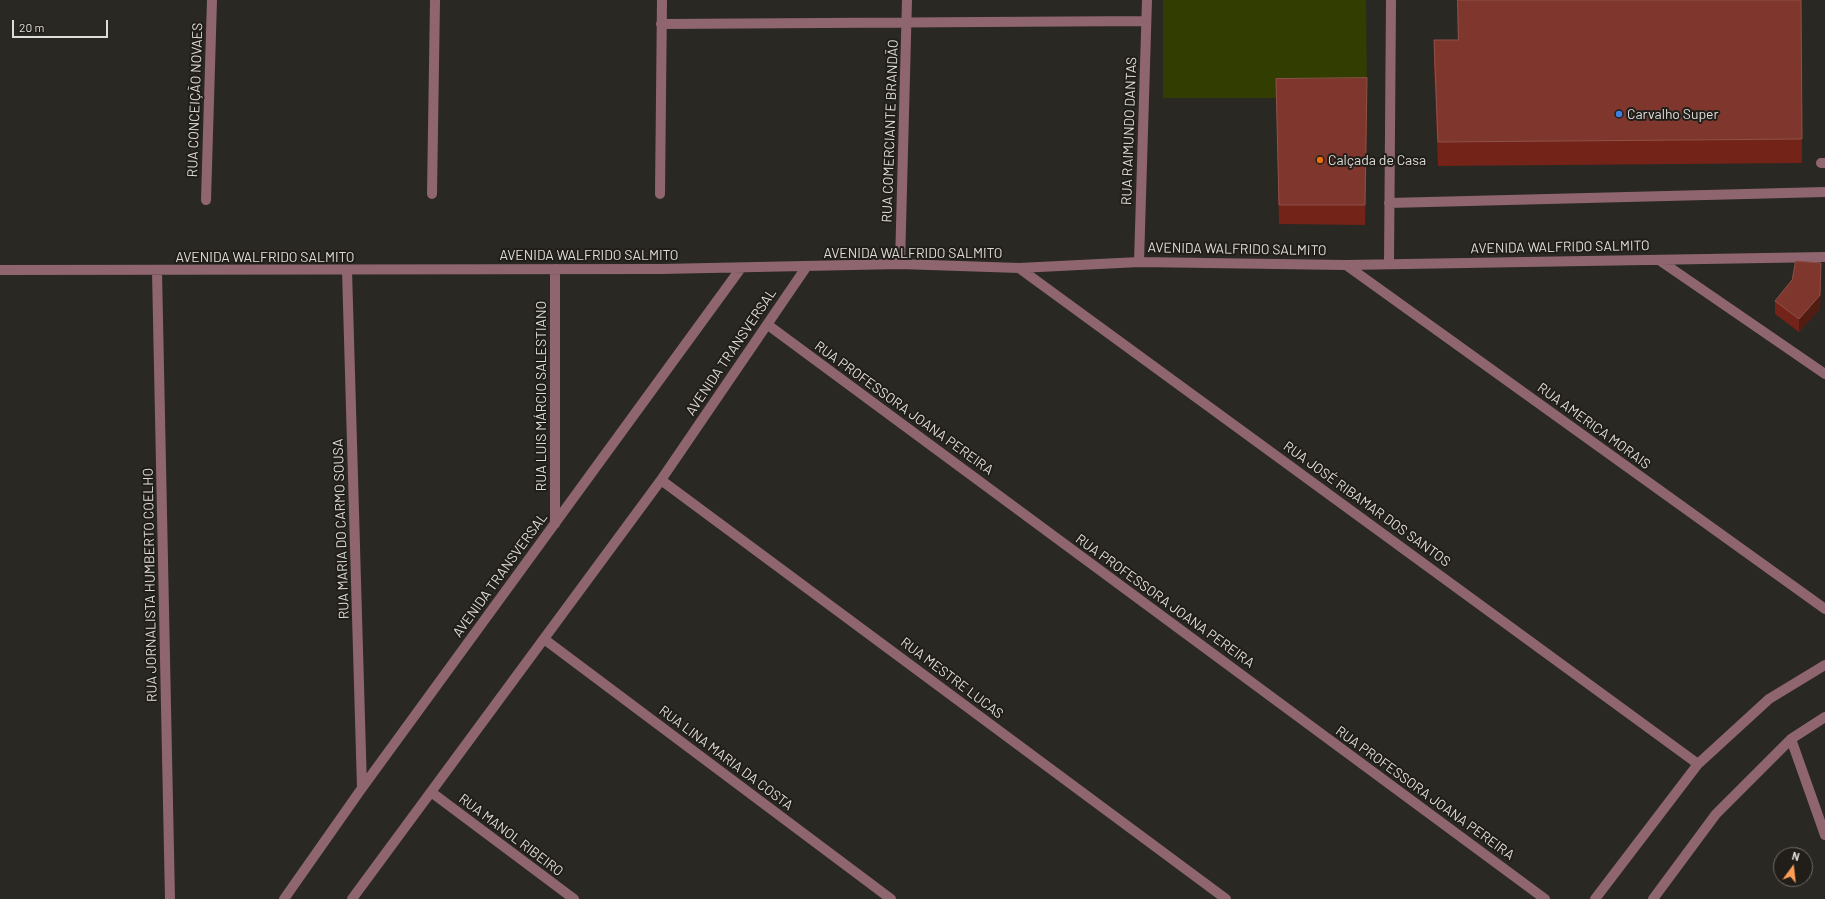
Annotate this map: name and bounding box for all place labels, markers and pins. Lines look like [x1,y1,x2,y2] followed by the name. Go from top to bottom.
[1627,106,1719,122] place label: Carvalho Super
[1614,109,1624,119] marker: Carvalho Super
[1328,152,1426,168] place label: Calçada de Casa
[1315,155,1325,165] marker: Calçada de Casa

